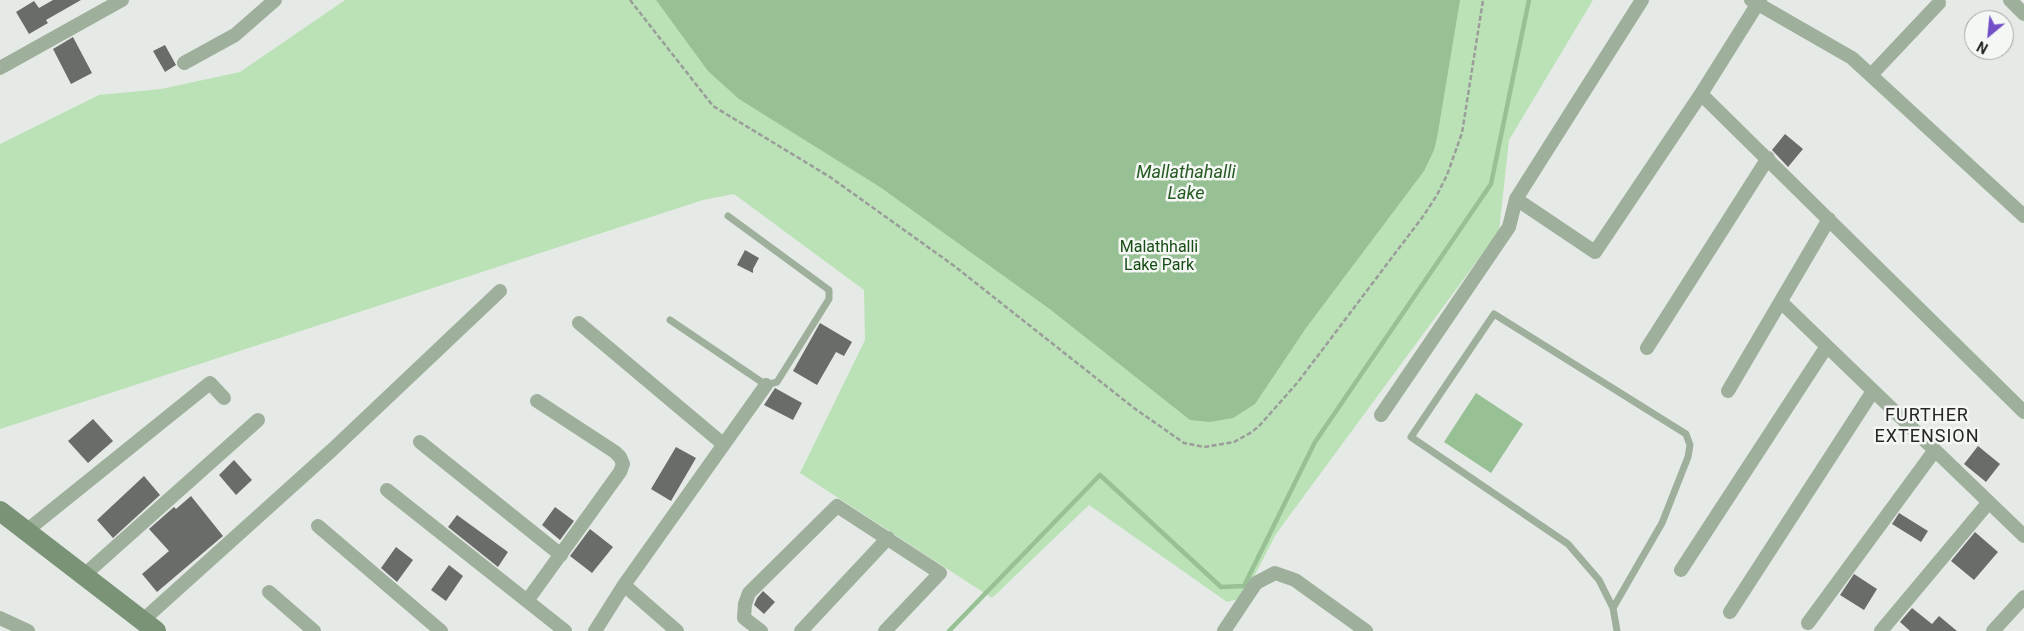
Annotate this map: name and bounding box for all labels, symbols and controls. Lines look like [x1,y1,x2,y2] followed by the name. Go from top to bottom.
[1964,10,2014,60] north arrow
[1974,38,1991,57] text: N
[1136,162,1236,204] water label: Mallathahalli Lake
[1120,238,1198,276] park label: Malathhalli Lake Park
[1873,405,1981,448] district label: FURTHER EXTENSION

